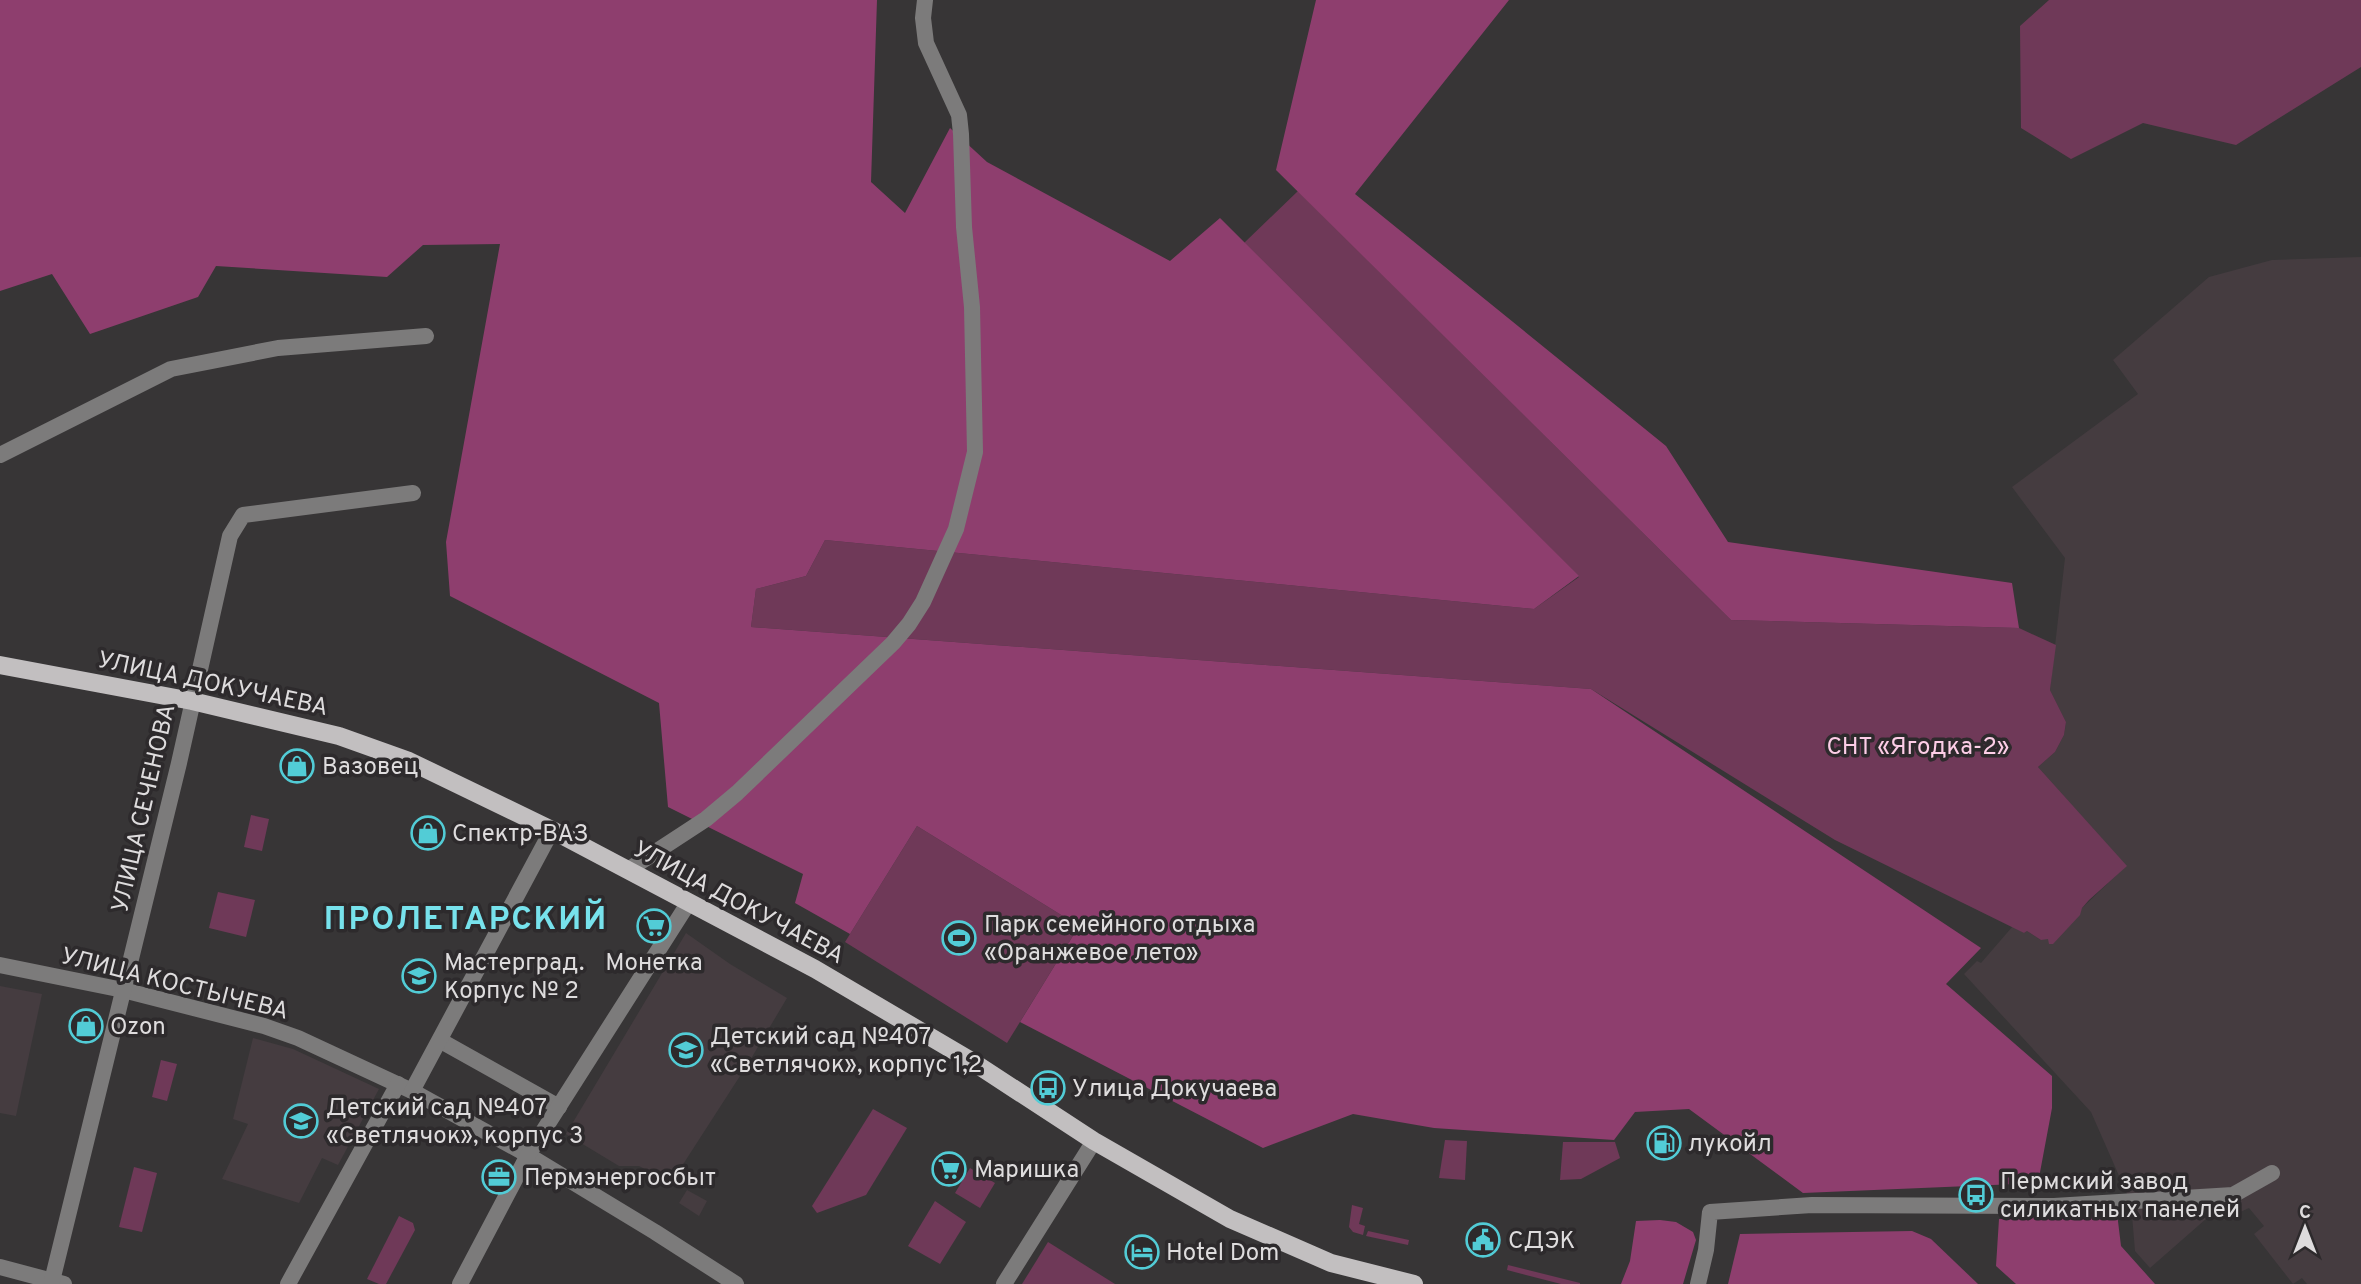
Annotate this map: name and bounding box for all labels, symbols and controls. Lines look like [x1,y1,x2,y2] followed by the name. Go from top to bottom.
[95,646,331,724] street label: УЛИЦА ДОКУЧАЕВА
[106,701,184,916] street label: УЛИЦА СЕЧЕНОВА
[1827,733,2009,763] park label: СНТ «Ягодка-2»
[278,747,316,785] shop icon: Вазовец
[322,753,419,783] place label: Вазовец
[409,814,447,852] shop icon: Спектр-ВАЗ
[452,820,589,850] place label: Спектр-ВАЗ
[627,835,849,972] street label: УЛИЦА ДОКУЧАЕВА
[324,898,608,941] district label: ПРОЛЕТАРСКИЙ
[635,907,673,945] supermarket icon: Монетка
[984,911,1255,969] place label: Парк семейного отдыха «Оранжевое лето»
[940,919,978,957] sports icon: Парк семейного отдыха «Оранжевое лето»
[58,942,291,1028] street label: УЛИЦА КОСТЫЧЕВА
[444,949,584,1007] place label: Мастерград. Корпус № 2
[605,949,703,979] place label: Монетка
[400,957,438,995] school or university icon: Мастерград. Корпус № 2
[67,1007,105,1045] shop icon: Ozon
[110,1013,166,1043] place label: Ozon
[710,1023,982,1081] place label: Детский сад №407 «Светлячок», корпус 1,2
[667,1031,705,1069] school or university icon: Детский сад №407 «Светлячок», корпус 1,2
[1029,1069,1067,1107] bus stop icon: Улица Докучаева
[1072,1075,1277,1105] place label: Улица Докучаева
[326,1094,584,1152] place label: Детский сад №407 «Светлячок», корпус 3
[282,1102,320,1140] school or university icon: Детский сад №407 «Светлячок», корпус 3
[1645,1124,1683,1162] fuel station icon: лукойл
[1688,1130,1772,1160] place label: лукойл
[930,1150,968,1188] supermarket icon: Маришка
[974,1156,1079,1186] place label: Маришка
[480,1158,518,1196] office icon: Пермэнергосбыт
[524,1164,716,1194] place label: Пермэнергосбыт
[2000,1168,2240,1226] place label: Пермский завод силикатных панелей
[1957,1176,1995,1214] bus stop icon: Пермский завод силикатных панелей
[2270,1193,2340,1263] north arrow
[2299,1201,2311,1225] text: С
[1464,1221,1502,1259] public building icon: СДЭК
[1508,1227,1575,1257] place label: СДЭК
[1123,1233,1161,1271] hotel icon: Hotel Dom
[1166,1239,1279,1269] place label: Hotel Dom

